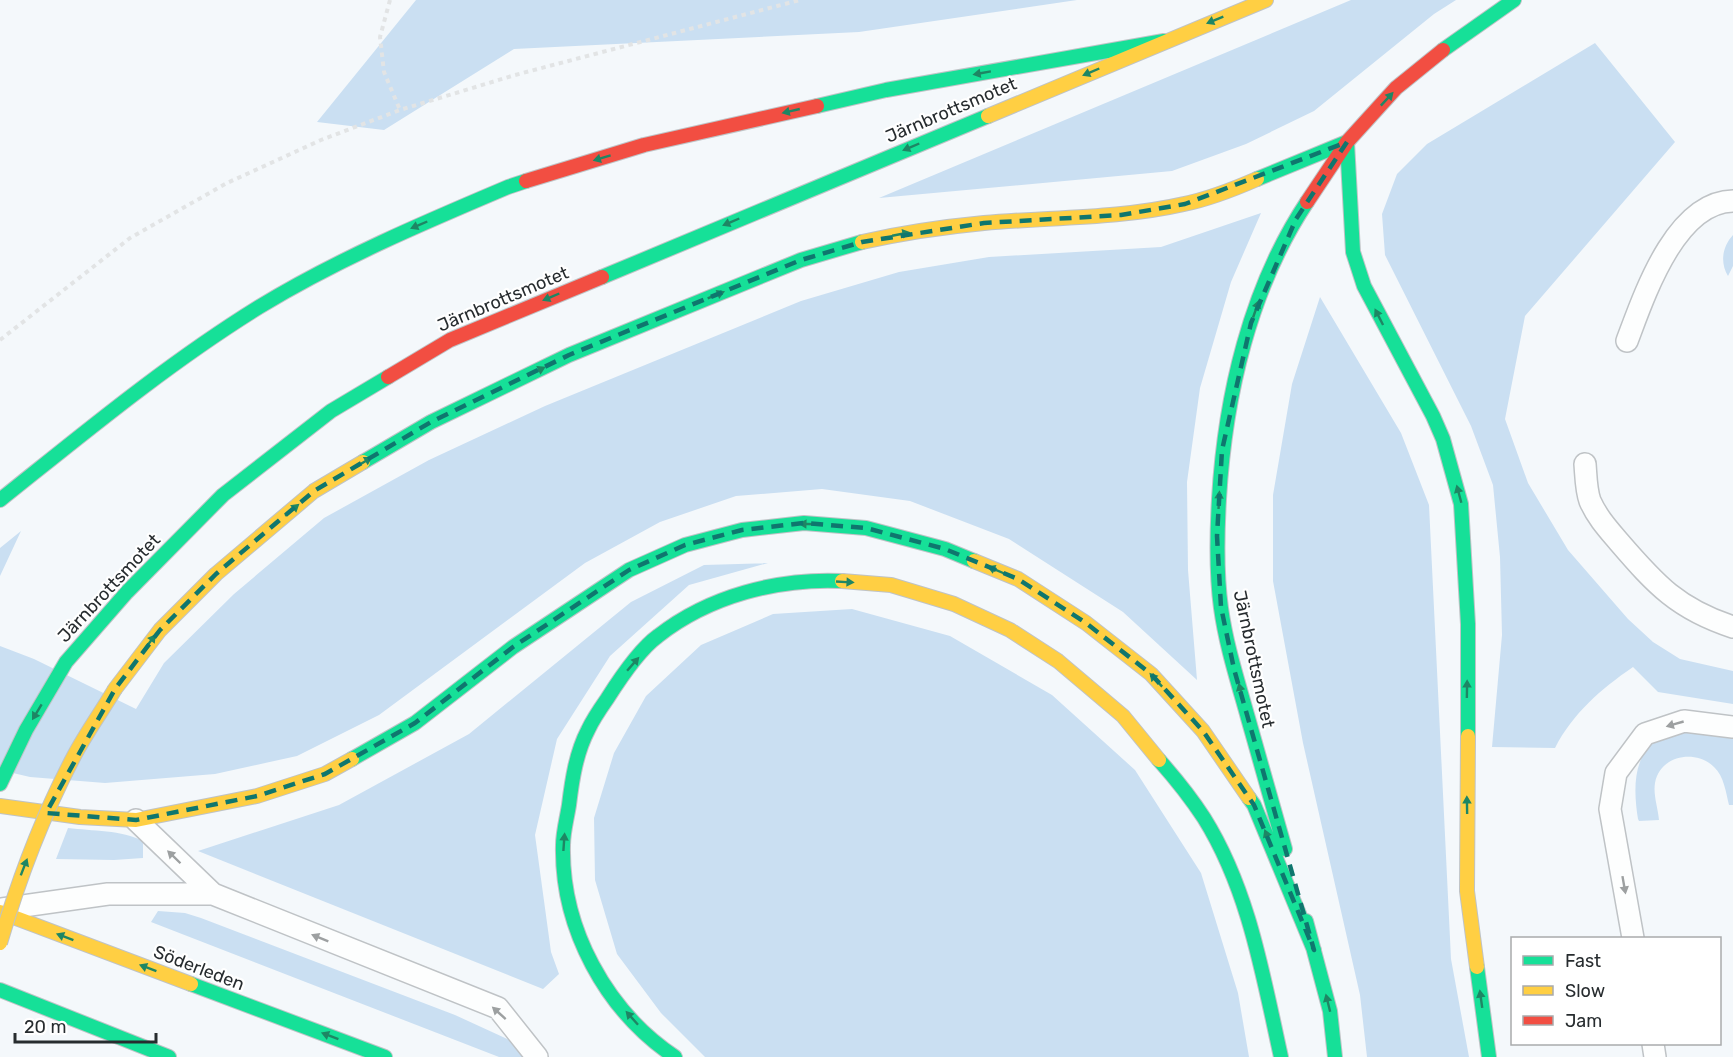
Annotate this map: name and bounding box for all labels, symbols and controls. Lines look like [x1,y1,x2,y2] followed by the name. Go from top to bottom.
[1206,16,1224,26] one-way arrow
[1081,67,1099,77] one-way arrow
[973,69,992,78] one-way arrow
[882,72,1020,148] street label: Järnbrottsmotet
[1380,91,1394,106] one-way arrow
[782,107,800,117] one-way arrow
[901,142,919,152] one-way arrow
[593,154,611,163] one-way arrow
[721,217,739,227] one-way arrow
[410,221,428,230] one-way arrow
[892,229,911,238] one-way arrow
[434,261,572,337] street label: Järnbrottsmotet
[708,290,726,300] one-way arrow
[542,293,560,302] one-way arrow
[1251,300,1261,318] one-way arrow
[1375,309,1384,326] one-way arrow
[528,366,545,376] one-way arrow
[356,456,372,467] one-way arrow
[1453,485,1463,503] one-way arrow
[1215,490,1224,509] one-way arrow
[284,503,300,516] one-way arrow
[799,519,818,529] one-way arrow
[53,529,165,647] street label: Järnbrottsmotet
[987,565,1005,574] one-way arrow
[835,577,854,586] one-way arrow
[1229,588,1279,730] street label: Järnbrottsmotet
[144,635,156,651] one-way arrow
[626,656,639,672] one-way arrow
[1149,672,1163,687] one-way arrow
[1462,679,1472,698] one-way arrow
[1235,683,1245,701] one-way arrow
[31,704,42,720] one-way arrow
[1666,720,1684,729] one-way arrow
[1462,795,1472,814] one-way arrow
[1263,829,1272,847] one-way arrow
[559,832,569,851] one-way arrow
[168,851,182,865] one-way arrow
[20,858,30,876] one-way arrow
[1619,876,1628,895] one-way arrow
[56,931,74,941] one-way arrow
[311,932,329,942] one-way arrow
[1511,937,1721,1045] legend
[151,941,247,995] street label: Söderleden
[1565,950,1601,972] text: Fast
[139,963,157,972] one-way arrow
[1565,980,1605,1002] text: Slow
[1477,989,1486,1008] one-way arrow
[1322,994,1332,1012] one-way arrow
[15,1006,156,1044] scale bar
[492,1006,507,1020] one-way arrow
[1565,1010,1602,1032] text: Jam
[625,1011,639,1026] one-way arrow
[24,1016,66,1038] text: 20 m
[321,1031,339,1041] one-way arrow

